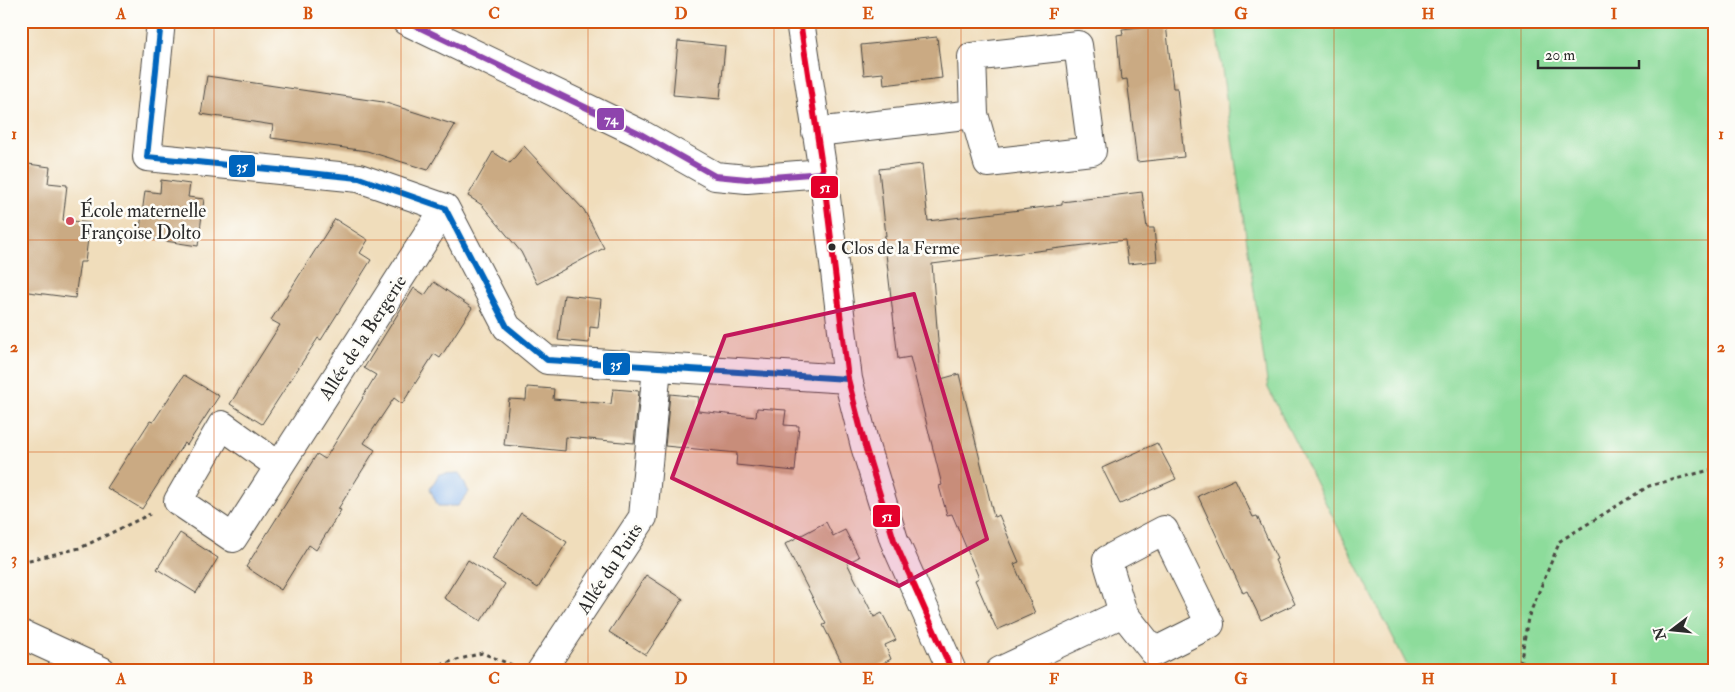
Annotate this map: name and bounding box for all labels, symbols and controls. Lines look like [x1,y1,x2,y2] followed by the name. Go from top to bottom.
[115,4,127,24] text: A
[303,4,313,24] text: B
[488,4,500,24] text: C
[674,4,688,24] text: D
[862,4,874,24] text: E
[1049,4,1059,24] text: F
[1234,4,1248,24] text: G
[1421,4,1435,24] text: H
[1611,4,1618,24] text: I
[1538,38,1639,70] scale bar
[1545,46,1575,65] text: 20 m
[596,107,625,131] line badge: 74
[604,111,619,128] text: 74
[11,124,17,144] text: 1
[1718,124,1724,144] text: 1
[228,154,256,178] line badge: 35
[236,158,249,175] text: 35
[810,175,839,199] line badge: 51
[819,179,831,196] text: 51
[80,197,206,245] place label: École maternelle Françoise Dolto
[64,215,76,227] marker: École maternelle Françoise Dolto
[841,237,960,260] place label: Clos de la Ferme
[827,242,837,252] marker: Clos de la Ferme
[313,270,412,405] street label: Allée de la Bergerie
[10,337,18,357] text: 2
[1717,337,1725,357] text: 2
[602,352,631,376] line badge: 35
[610,356,623,373] text: 35
[872,504,901,528] line badge: 51
[881,508,893,525] text: 51
[571,519,648,619] street label: Allée du Puits
[11,549,17,569] text: 3
[1718,549,1724,569] text: 3
[1648,604,1698,654] north arrow
[1650,625,1670,643] text: N
[115,669,127,689] text: A
[303,669,313,689] text: B
[488,669,500,689] text: C
[674,669,688,689] text: D
[862,669,874,689] text: E
[1049,669,1059,689] text: F
[1234,669,1248,689] text: G
[1421,669,1435,689] text: H
[1611,669,1618,689] text: I

